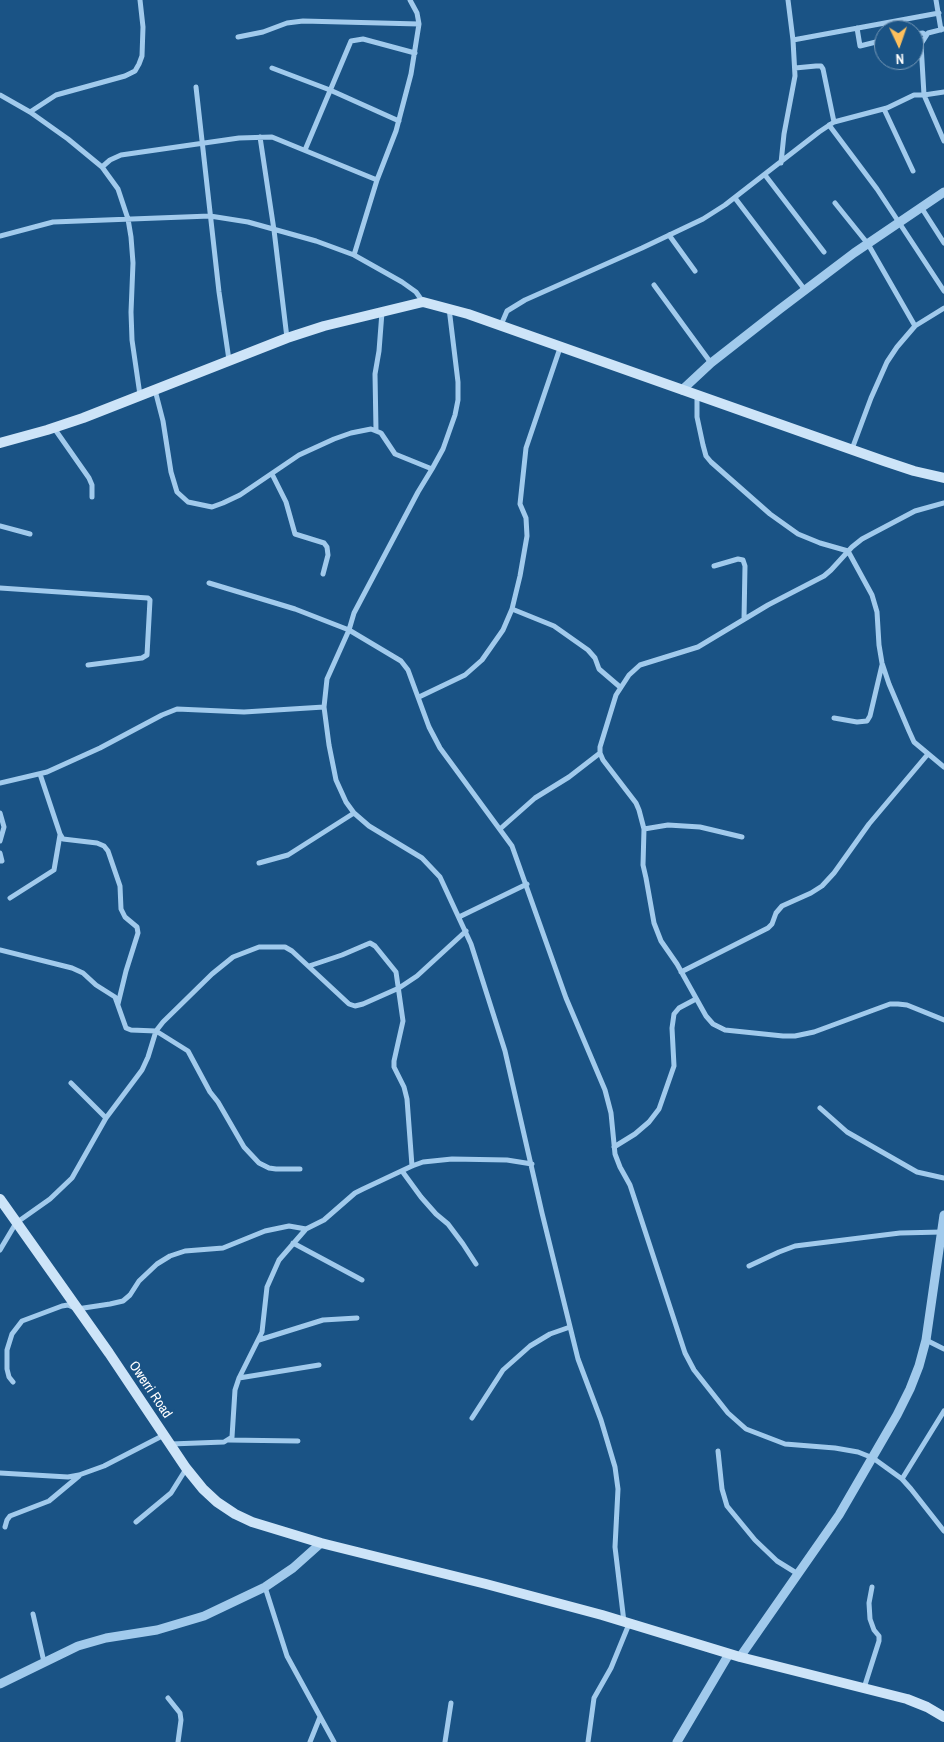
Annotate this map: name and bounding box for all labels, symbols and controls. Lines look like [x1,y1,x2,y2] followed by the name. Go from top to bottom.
[874,20,924,70] north arrow
[895,50,904,68] text: N
[125,1358,175,1422] street label: Owerri Road

